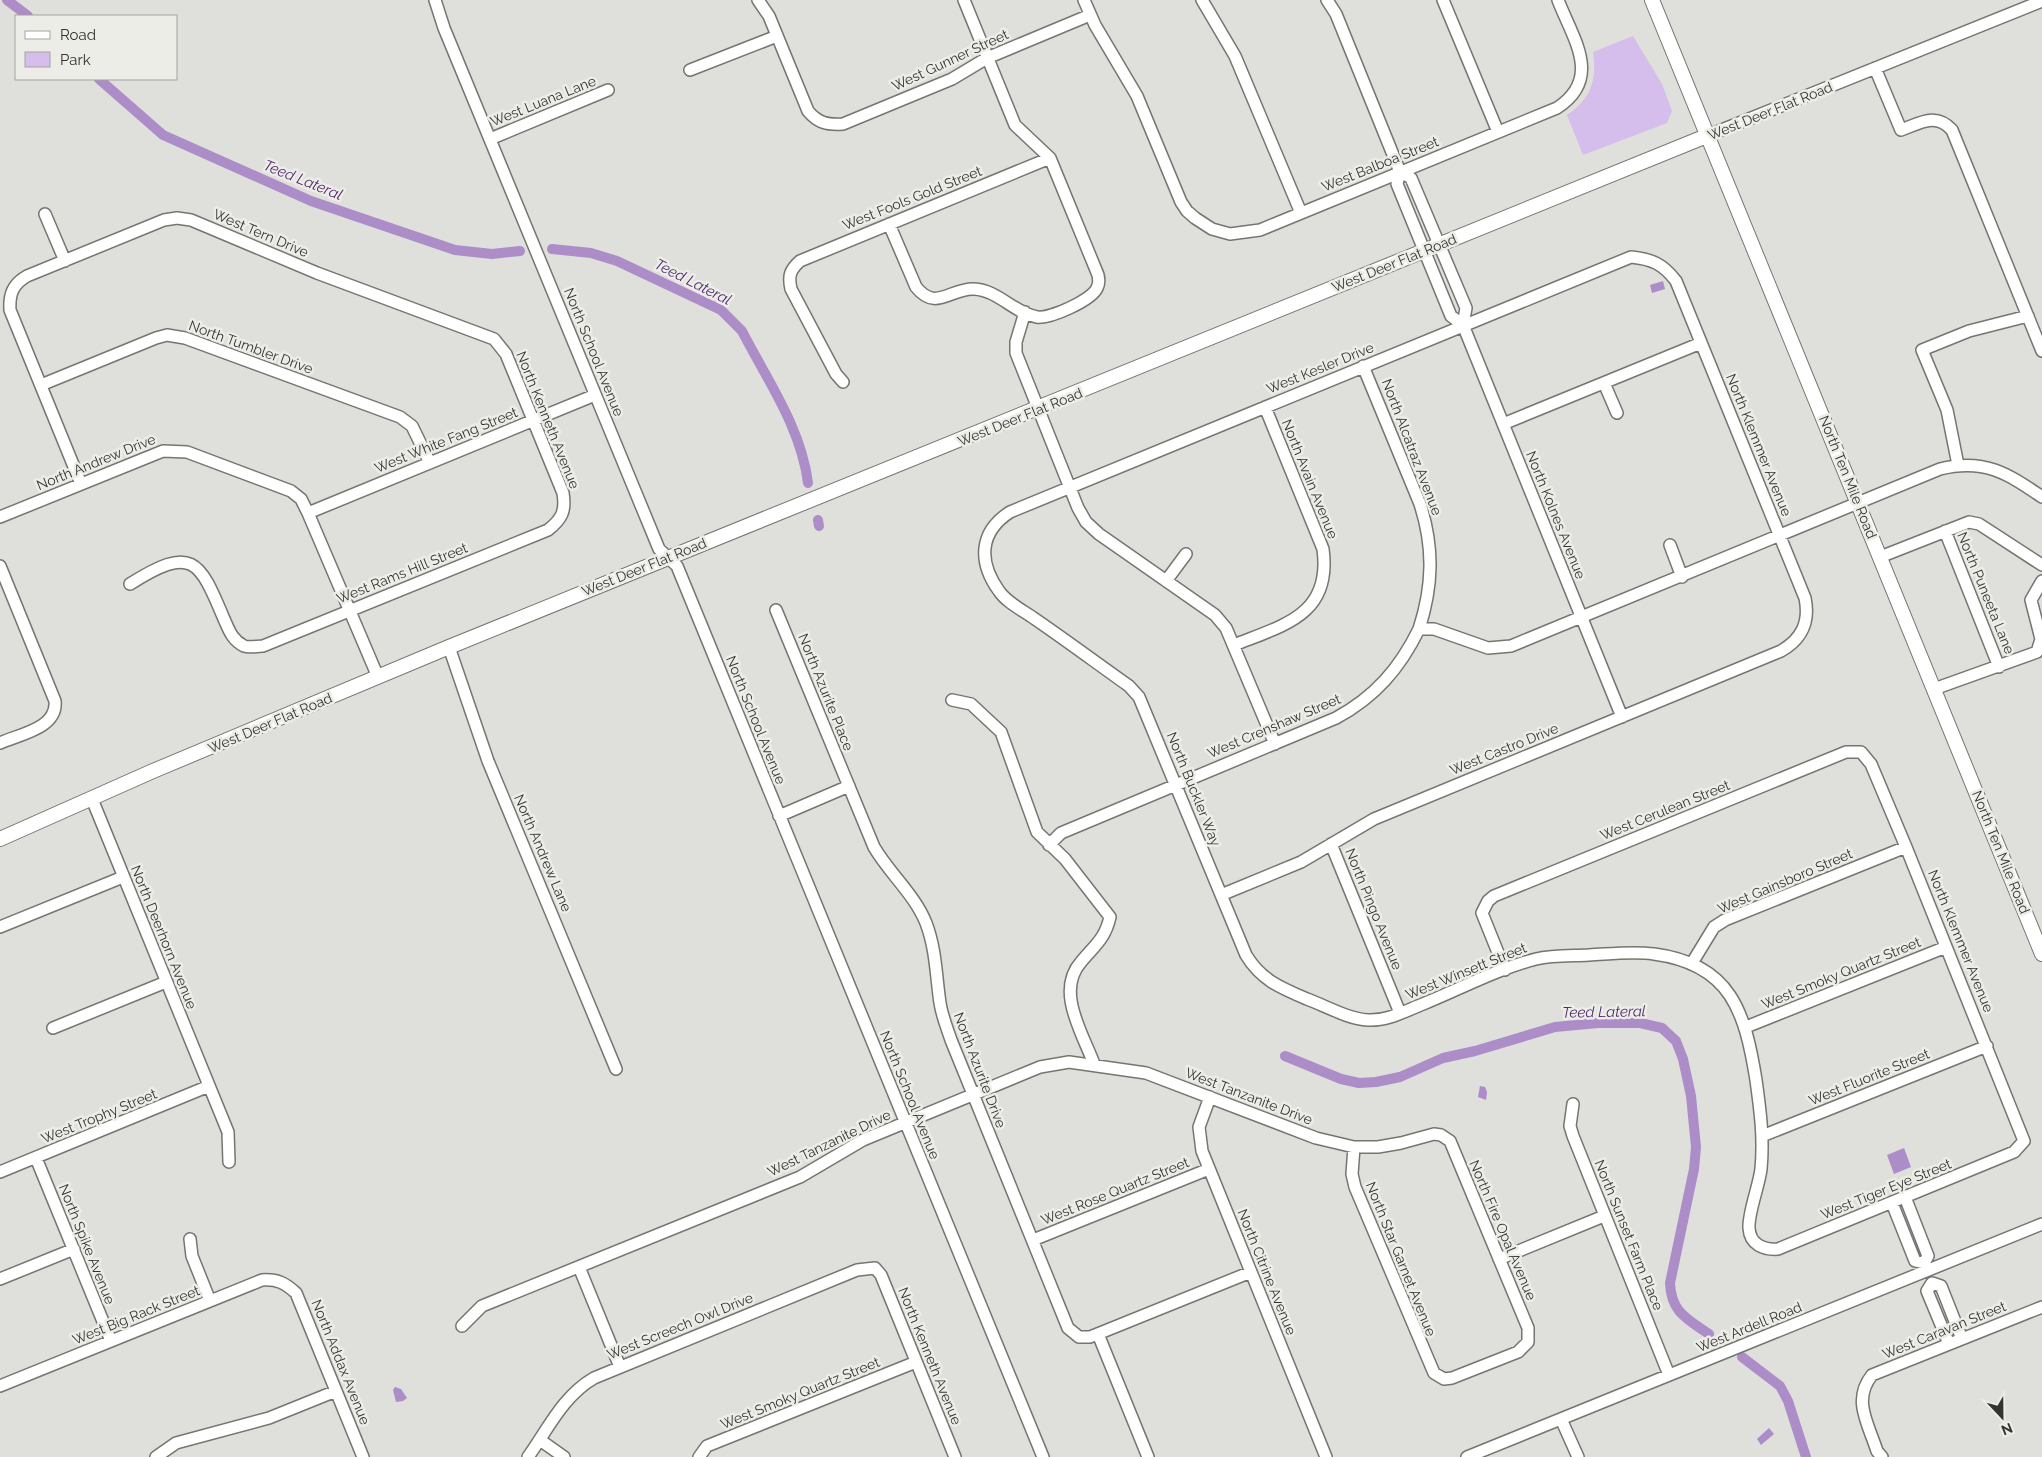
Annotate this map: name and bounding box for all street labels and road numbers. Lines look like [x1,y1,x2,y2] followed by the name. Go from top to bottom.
[889,26,1011,94] street label: West Gunner Street
[488,72,598,130] street label: West Luana Lane
[1705,79,1835,143] street label: West Deer Flat Road
[1319,133,1441,195] street label: West Balboa Street
[840,163,984,233] street label: West Fools Gold Street
[211,206,311,260] street label: West Tern Drive
[1329,231,1459,295] street label: West Deer Flat Road
[561,285,627,419] street label: North School Avenue
[187,317,315,377] street label: North Tumbler Drive
[1264,339,1376,397] street label: West Kesler Drive
[513,349,583,491] street label: North Kenneth Avenue
[1723,371,1795,519] street label: North Klemmer Avenue
[1379,377,1445,517] street label: North Alcatraz Avenue
[955,385,1085,449] street label: West Deer Flat Road
[372,404,520,476] street label: West White Fang Street
[1816,413,1880,541] street label: North Ten Mile Road
[1279,417,1341,541] street label: North Avain Avenue
[34,431,158,493] street label: North Andrew Drive
[1523,449,1589,581] street label: North Kolnes Avenue
[1954,530,2018,656] street label: North Puneeta Lane
[579,535,709,599] street label: West Deer Flat Road
[334,539,470,607] street label: West Rams Hill Street
[795,631,857,753] street label: North Azurite Place
[723,653,789,787] street label: North School Avenue
[206,690,334,756] street label: West Deer Flat Road
[1205,691,1343,761] street label: West Crenshaw Street
[1447,720,1561,778] street label: West Castro Drive
[1164,730,1224,849] street label: North Buckler Way
[1598,777,1732,843] street label: West Cerulean Street
[1969,788,2033,916] street label: North Ten Mile Road
[511,792,575,914] street label: North Andrew Lane
[1715,845,1855,917] street label: West Gainsboro Street
[1342,846,1406,972] street label: North Pingo Avenue
[128,863,200,1011] street label: North Deerhorn Avenue
[1925,867,1997,1015] street label: North Klemmer Avenue
[1759,934,1923,1012] street label: West Smoky Quartz Street
[1403,939,1529,1003] street label: West Winsett Street
[951,1010,1009,1130] street label: North Azurite Drive
[877,1028,943,1162] street label: North School Avenue
[1806,1045,1932,1109] street label: West Fluorite Street
[1183,1064,1315,1128] street label: West Tanzanite Drive
[39,1085,159,1146] street label: West Trophy Street
[765,1106,893,1180] street label: West Tanzanite Drive
[1039,1154,1192,1228] street label: West Rose Quartz Street
[1818,1155,1954,1223] street label: West Tiger Eye Street
[1591,1157,1667,1313] street label: North Sunset Farm Place
[1466,1158,1540,1302] street label: North Fire Opal Avenue
[1363,1179,1439,1339] street label: North Star Garnet Avenue
[56,1182,118,1306] street label: North Spike Avenue
[1234,1207,1300,1337] street label: North Citrine Avenue
[70,1282,202,1348] street label: West Big Rack Street
[895,1285,965,1427] street label: North Kenneth Avenue
[605,1289,755,1363] street label: West Screech Owl Drive
[309,1297,373,1427] street label: North Addax Avenue
[1880,1298,2008,1362] street label: West Caravan Street
[1694,1299,1804,1355] street label: West Ardell Road
[718,1354,882,1432] street label: West Smoky Quartz Street

